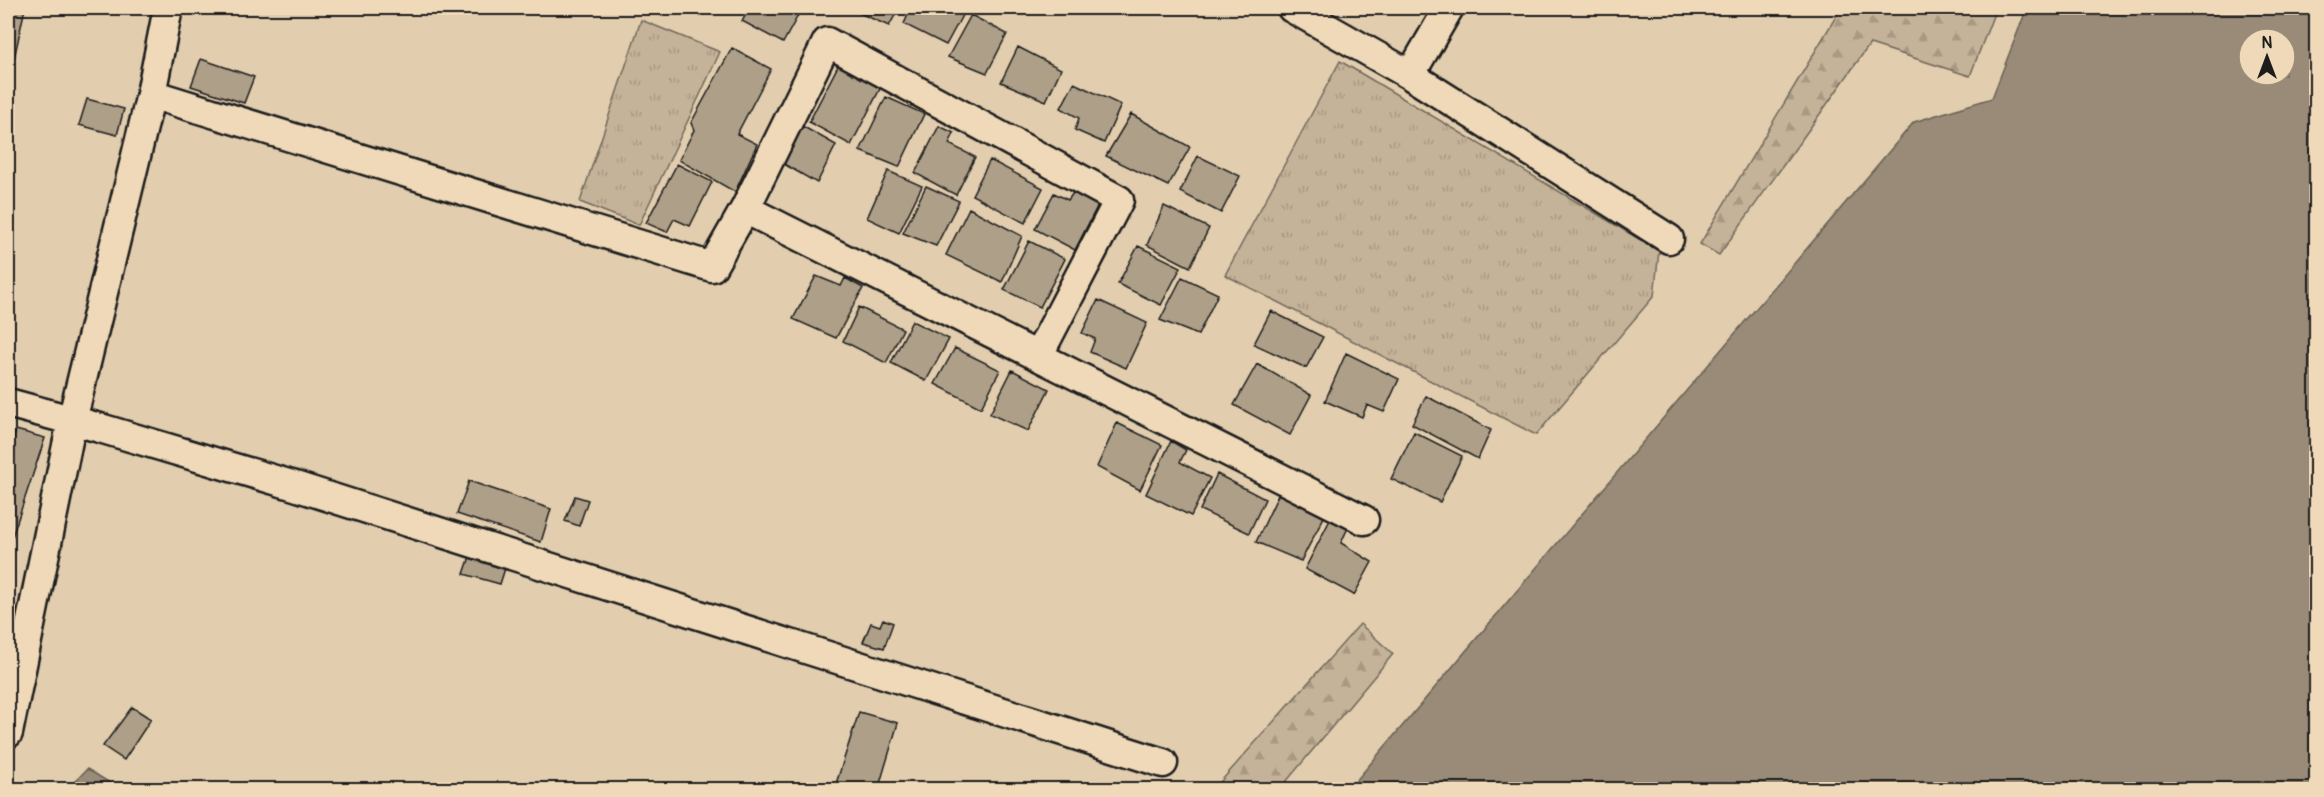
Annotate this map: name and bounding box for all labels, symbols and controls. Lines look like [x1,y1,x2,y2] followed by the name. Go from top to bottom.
[2237,27,2297,87] north arrow
[2262,33,2273,53] text: N

